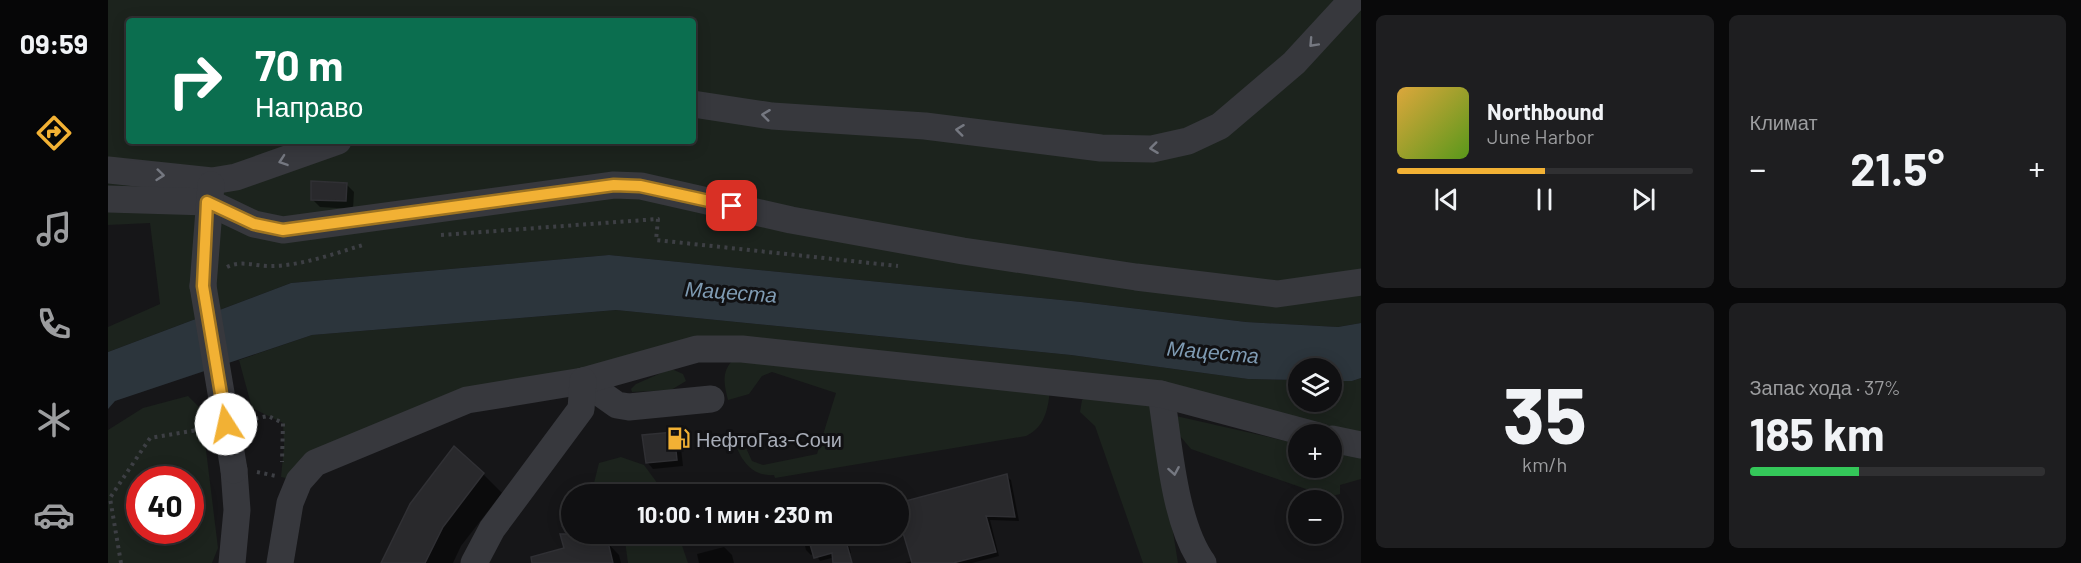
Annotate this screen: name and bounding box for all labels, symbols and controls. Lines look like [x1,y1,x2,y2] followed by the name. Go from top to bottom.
[20,27,88,59] text: 09:59
[1309,36,1320,47] one-way arrow
[255,39,343,89] text: 70 m
[156,42,234,120] icon: right
[255,90,363,122] text: Направо
[1487,98,1604,124] text: Northbound
[761,109,770,121] one-way arrow
[1750,110,1818,134] text: Климат
[33,112,75,154] icon: directions
[1487,124,1594,148] text: June Harbor
[955,125,964,137] one-way arrow
[1149,141,1158,153] one-way arrow
[1850,141,1944,195] text: 21.5°
[1750,148,1766,188] text: −
[2029,148,2045,188] text: +
[279,154,289,166] one-way arrow
[155,168,164,181] one-way arrow
[706,180,757,231] pin
[1430,183,1463,216] icon: previous
[1528,183,1561,216] icon: pause
[1627,183,1660,216] icon: next
[715,189,748,222] icon: arrive
[33,208,75,250] icon: music
[684,275,778,307] water label: Мацеста
[33,303,75,345] icon: phone
[1166,335,1260,367] water label: Мацеста
[1288,358,1342,544] map controls
[1288,358,1342,412] button: layers
[1503,366,1587,460] text: 35
[1750,375,1901,399] text: Запас хода · 37%
[194,392,258,456] position arrow
[33,399,75,441] icon: climate
[1750,406,1885,460] text: 185 km
[1288,424,1342,478] button: +
[665,426,691,452] fuel station icon: НефтоГаз-Сочи
[696,427,842,451] place label: НефтоГаз-Сочи
[1522,452,1567,476] text: km/h
[126,466,204,544] speed limit sign: 40
[1167,466,1180,476] one-way arrow
[1288,490,1342,544] button: −
[33,494,75,536] icon: car
[637,501,833,527] text: 10:00 · 1 мин · 230 m

